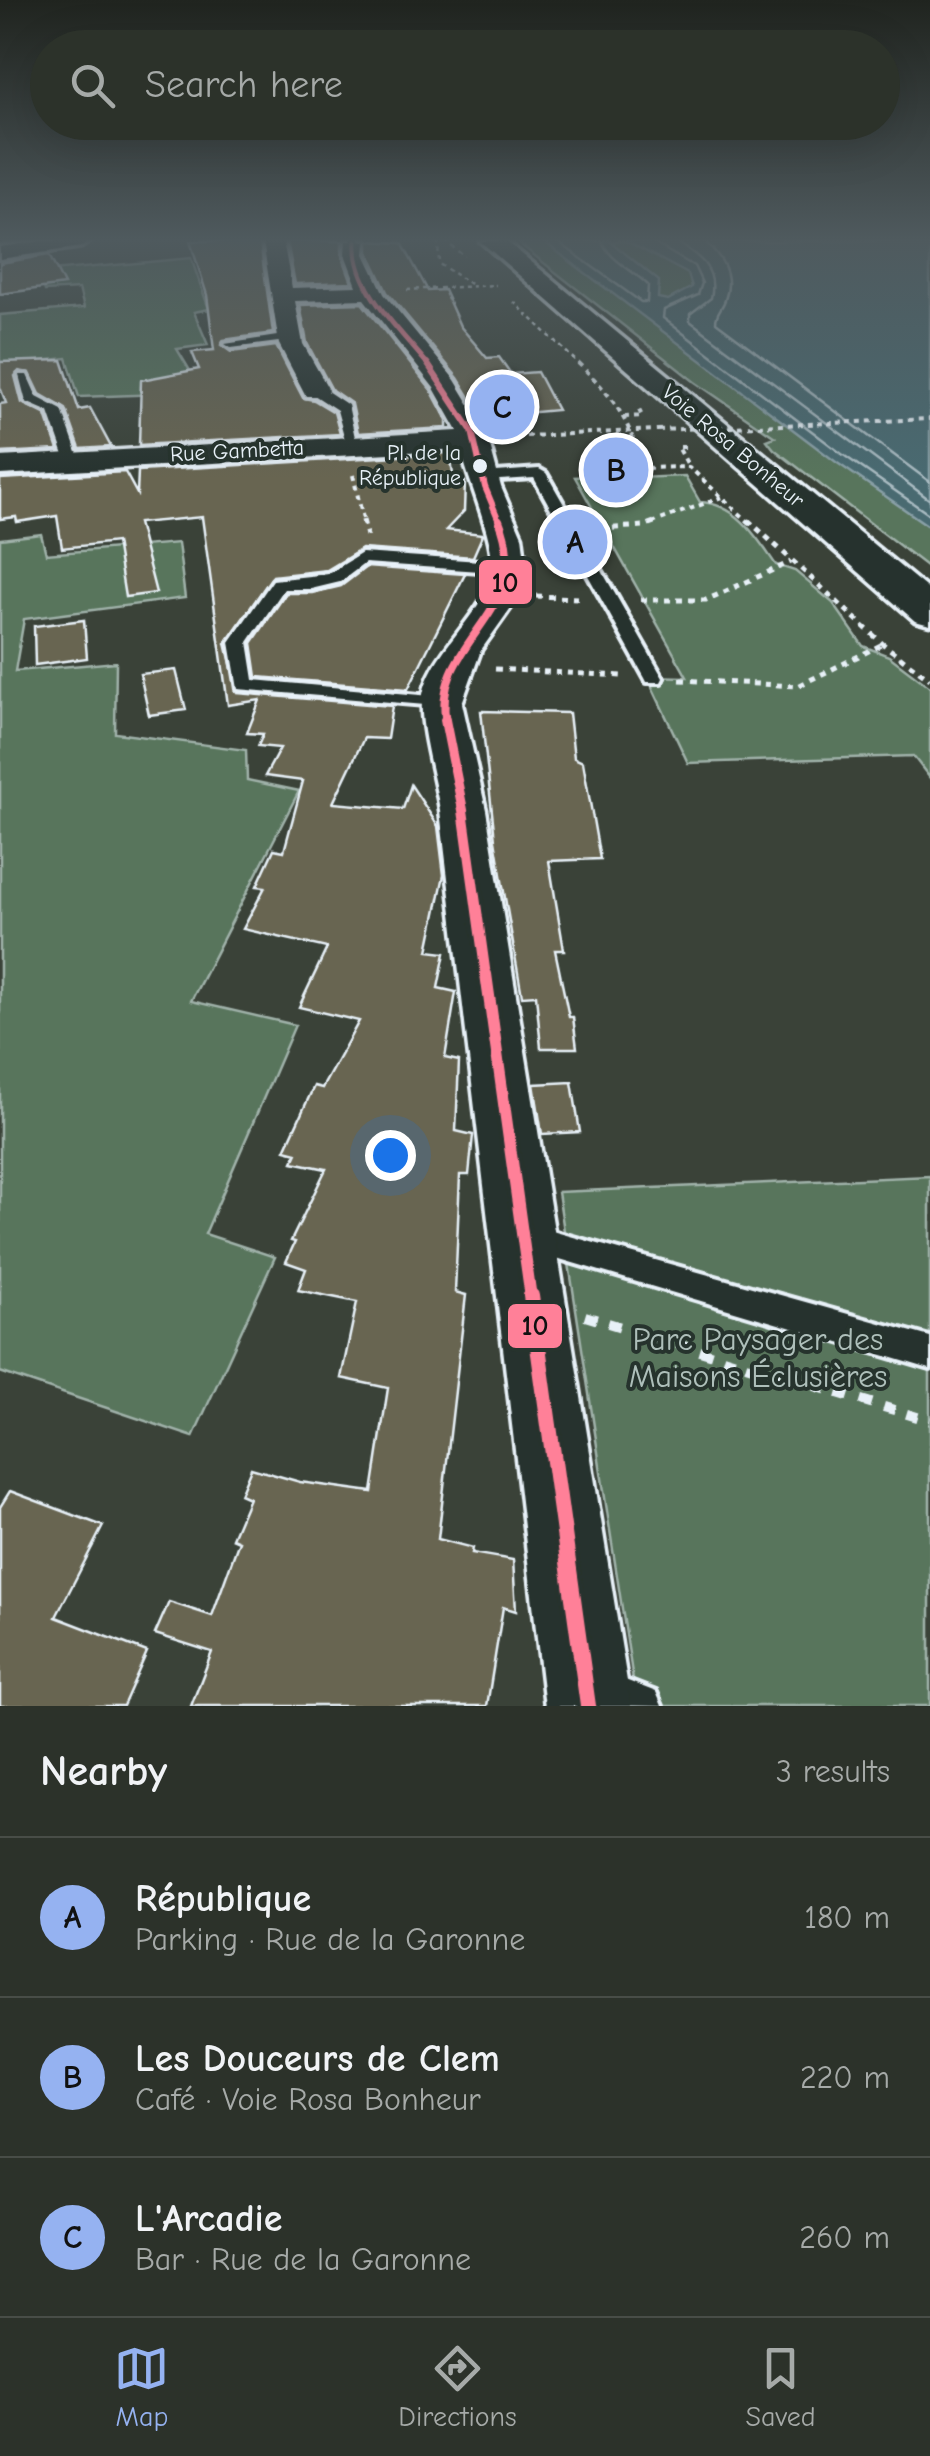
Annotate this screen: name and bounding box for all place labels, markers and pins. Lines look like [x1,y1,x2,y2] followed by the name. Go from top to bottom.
[470,370,534,444] pin: C
[584,432,648,508] pin: B
[359,440,461,491] place label: Pl. de la République
[470,456,490,476] marker: Pl. de la République
[542,504,608,580] pin: A

